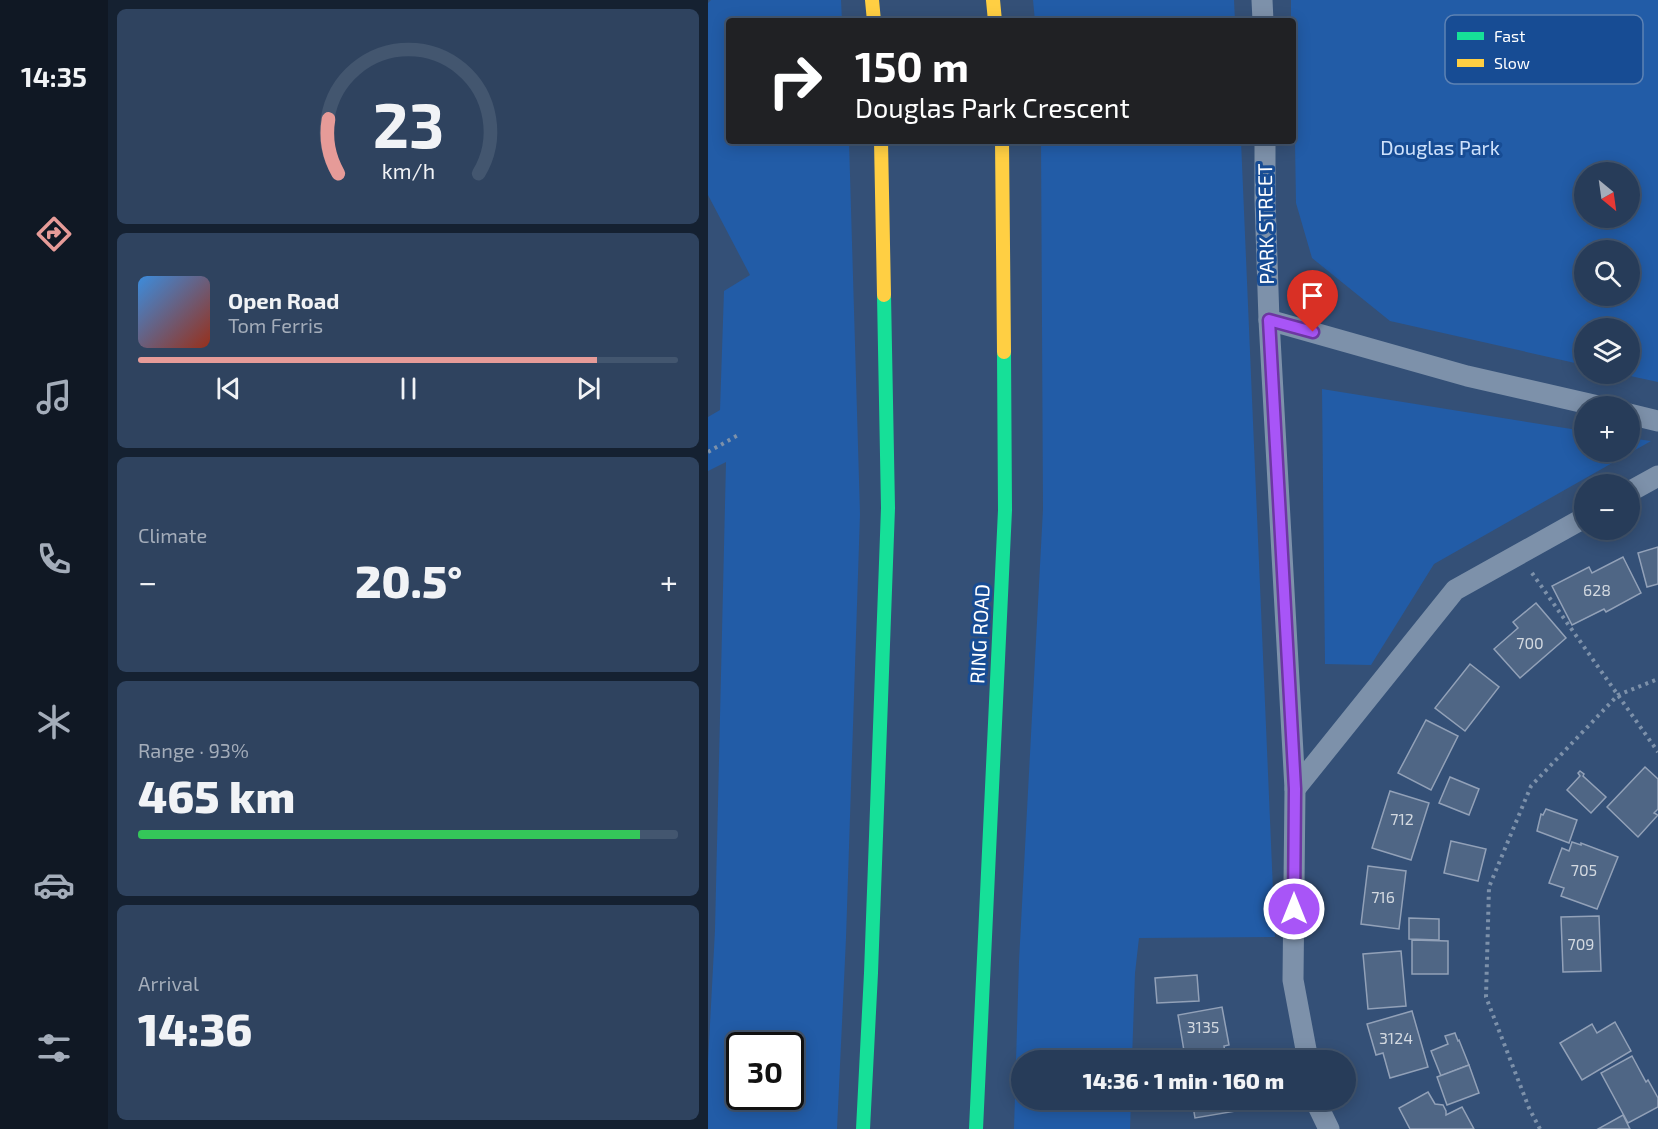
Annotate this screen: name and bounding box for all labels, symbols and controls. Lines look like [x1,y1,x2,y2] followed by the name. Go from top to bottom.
[1445,15,1643,84] legend
[1494,26,1525,45] text: Fast
[855,40,969,90] text: 150 m
[756,42,834,120] icon: right
[1494,53,1530,72] text: Slow
[21,60,87,92] text: 14:35
[372,86,444,161] text: 23
[855,91,1130,123] text: Douglas Park Crescent
[1380,135,1500,159] park label: Douglas Park
[381,158,435,183] text: km/h
[1574,162,1640,228] north arrow
[1574,162,1640,540] map controls
[1252,163,1278,285] street label: PARK STREET
[33,213,75,255] icon: directions
[1574,240,1640,306] button: search
[1287,270,1338,332] pin
[1296,279,1329,312] icon: arrive
[228,287,340,313] text: Open Road
[228,313,323,337] text: Tom Ferris
[1574,318,1640,384] button: layers
[212,372,245,405] icon: previous
[392,372,425,405] icon: pause
[572,372,605,405] icon: next
[33,376,75,418] icon: music
[1574,396,1640,462] button: +
[1574,474,1640,540] button: −
[138,523,207,547] text: Climate
[33,538,75,580] icon: phone
[355,553,462,607] text: 20.5°
[138,561,157,601] text: −
[660,561,678,601] text: +
[1583,580,1611,599] house number: 628
[964,583,994,685] street label: RING ROAD
[1516,633,1544,652] house number: 700
[33,701,75,743] icon: climate
[138,738,249,762] text: Range · 93%
[138,768,295,822] text: 465 km
[1390,809,1414,828] house number: 712
[1571,860,1597,879] house number: 705
[33,864,75,906] icon: car
[1262,877,1326,941] position arrow
[1371,887,1395,906] house number: 716
[1568,934,1595,953] house number: 709
[138,971,199,995] text: Arrival
[138,1001,252,1055] text: 14:36
[1187,1017,1219,1036] house number: 3135
[33,1027,75,1069] icon: filters
[1379,1028,1413,1047] house number: 3124
[726,1032,804,1110] speed limit sign: 30
[1083,1067,1284,1093] text: 14:36 · 1 min · 160 m

